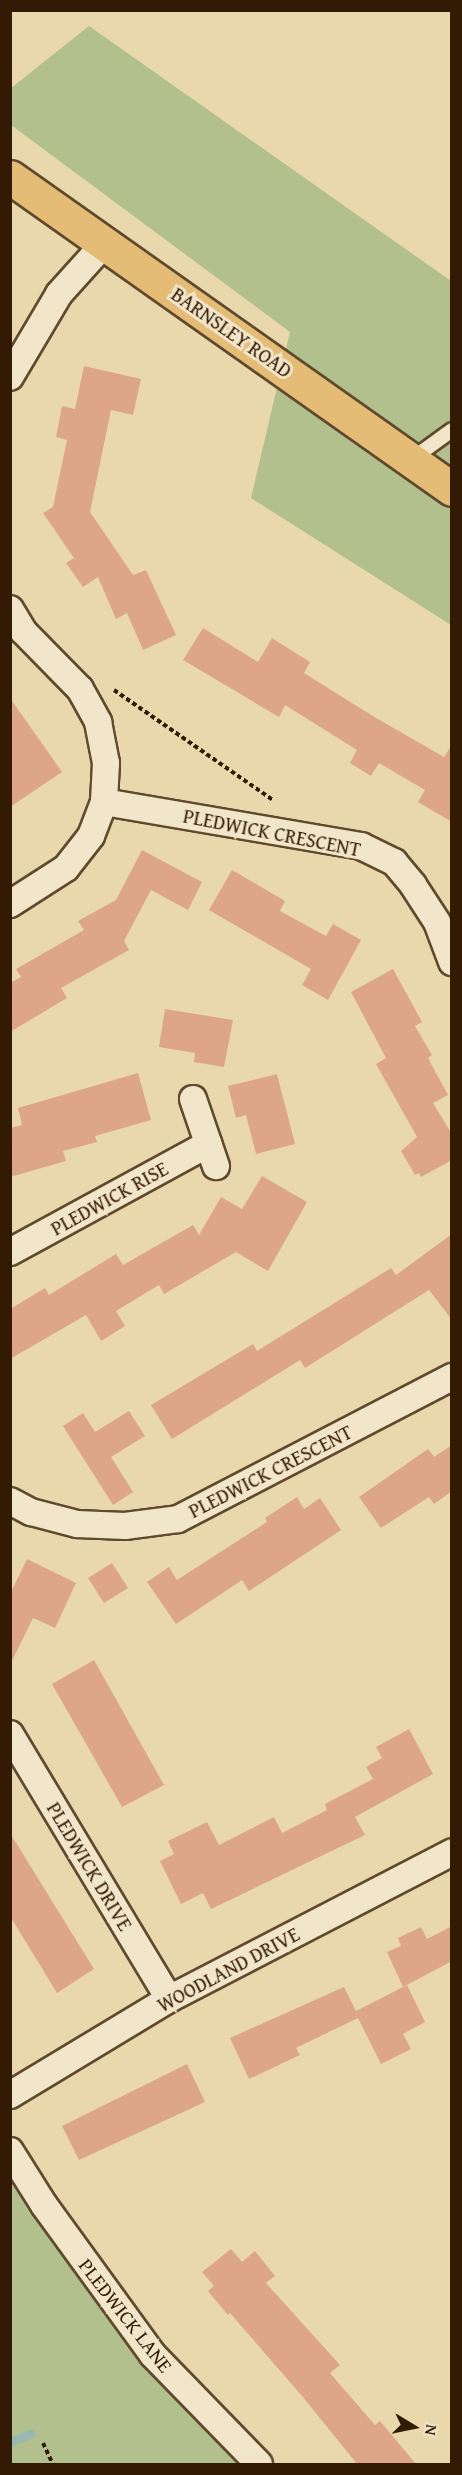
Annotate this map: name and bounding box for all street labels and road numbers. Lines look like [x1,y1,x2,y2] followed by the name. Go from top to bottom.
[167,282,297,382] street label: BARNSLEY ROAD
[181,803,363,861] street label: PLEDWICK CRESCENT
[46,1156,172,1240] street label: PLEDWICK RISE
[184,1419,356,1523] street label: PLEDWICK CRESCENT
[42,1797,138,1935] street label: PLEDWICK DRIVE
[153,1921,303,2017] street label: WOODLAND DRIVE
[74,2253,178,2377] street label: PLEDWICK LANE

